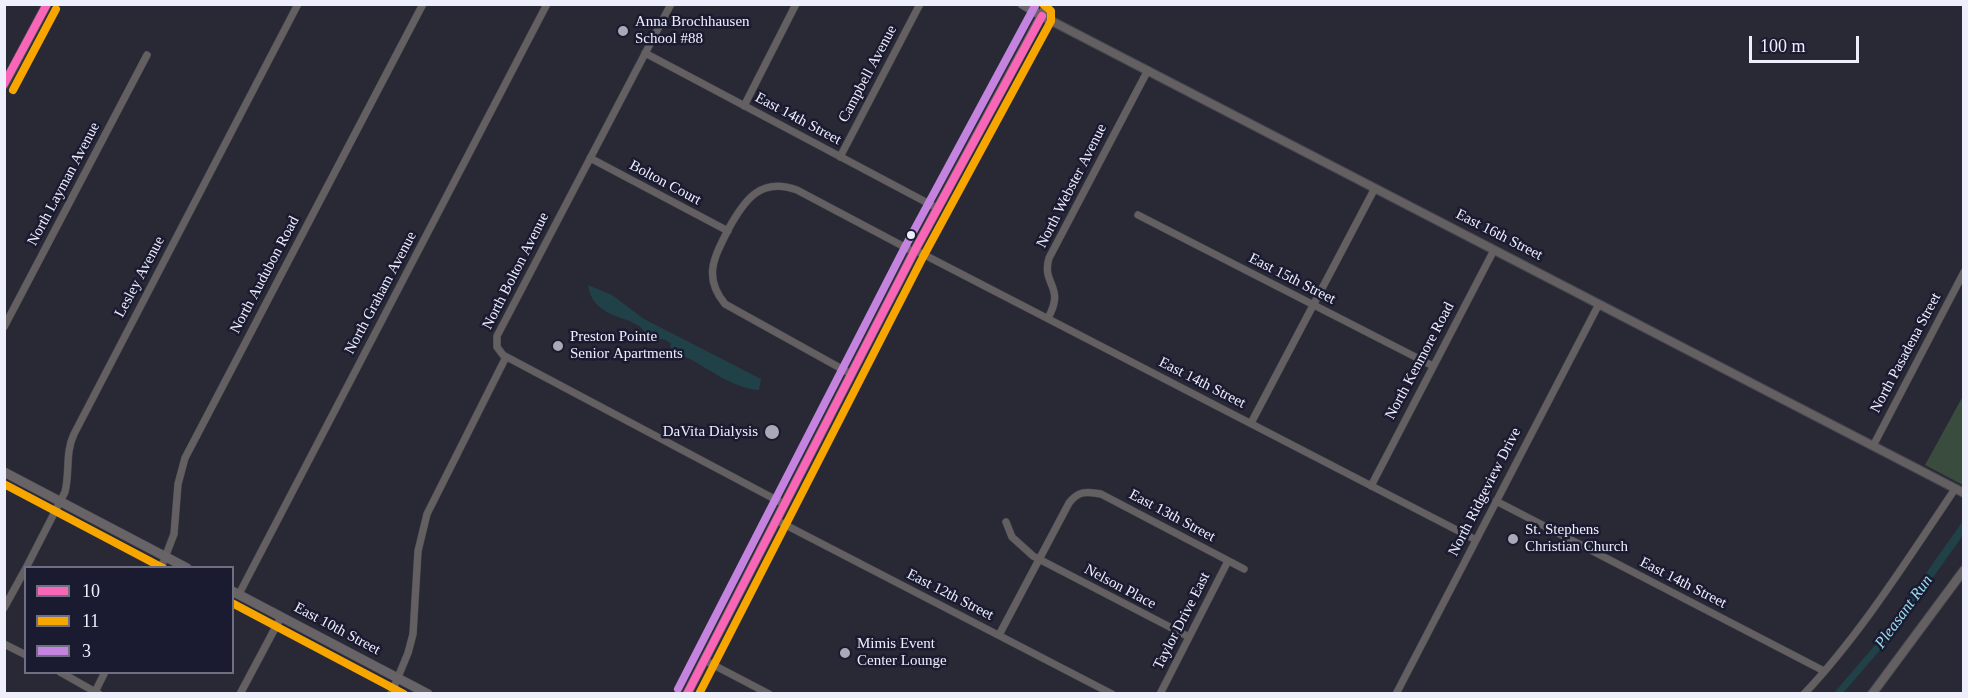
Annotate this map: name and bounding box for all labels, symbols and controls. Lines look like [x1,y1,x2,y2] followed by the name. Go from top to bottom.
[635,13,750,48] place label: Anna Brochhausen School #88
[835,22,901,126] street label: Campbell Avenue
[616,24,630,38] marker: Anna Brochhausen School #88
[1752,24,1862,62] scale bar
[1760,36,1806,56] text: 100 m
[752,89,844,149] street label: East 14th Street
[24,119,104,249] street label: North Layman Avenue
[1033,121,1111,251] street label: North Webster Avenue
[626,157,704,209] street label: Bolton Court
[1453,205,1545,265] street label: East 16th Street
[479,210,553,332] street label: North Bolton Avenue
[227,213,303,337] street label: North Audubon Road
[341,229,421,357] street label: North Graham Avenue
[905,229,917,241] unlabelled marker
[111,233,169,321] street label: Lesley Avenue
[1246,249,1338,309] street label: East 15th Street
[1867,290,1945,416] street label: North Pasadena Street
[1382,299,1458,423] street label: North Kenmore Road
[570,328,683,363] place label: Preston Pointe Senior Apartments
[551,339,565,353] marker: Preston Pointe Senior Apartments
[1156,353,1248,413] street label: East 14th Street
[663,423,758,441] place label: DaVita Dialysis
[763,423,781,441] marker: DaVita Dialysis
[1445,425,1525,559] street label: North Ridgeview Drive
[1126,486,1218,546] street label: East 13th Street
[1525,521,1628,556] place label: St. Stephens Christian Church
[1506,532,1520,546] marker: St. Stephens Christian Church
[1637,553,1729,613] street label: East 14th Street
[1081,561,1159,613] street label: Nelson Place
[904,565,996,625] street label: East 12th Street
[24,566,234,674] legend
[1150,570,1214,672] street label: Taylor Drive East
[1871,572,1937,652] water label: Pleasant Run
[82,581,100,601] text: 10
[291,599,383,659] street label: East 10th Street
[82,611,99,631] text: 11
[857,635,947,670] place label: Mimis Event Center Lounge
[82,641,91,661] text: 3
[838,646,852,660] marker: Mimis Event Center Lounge

